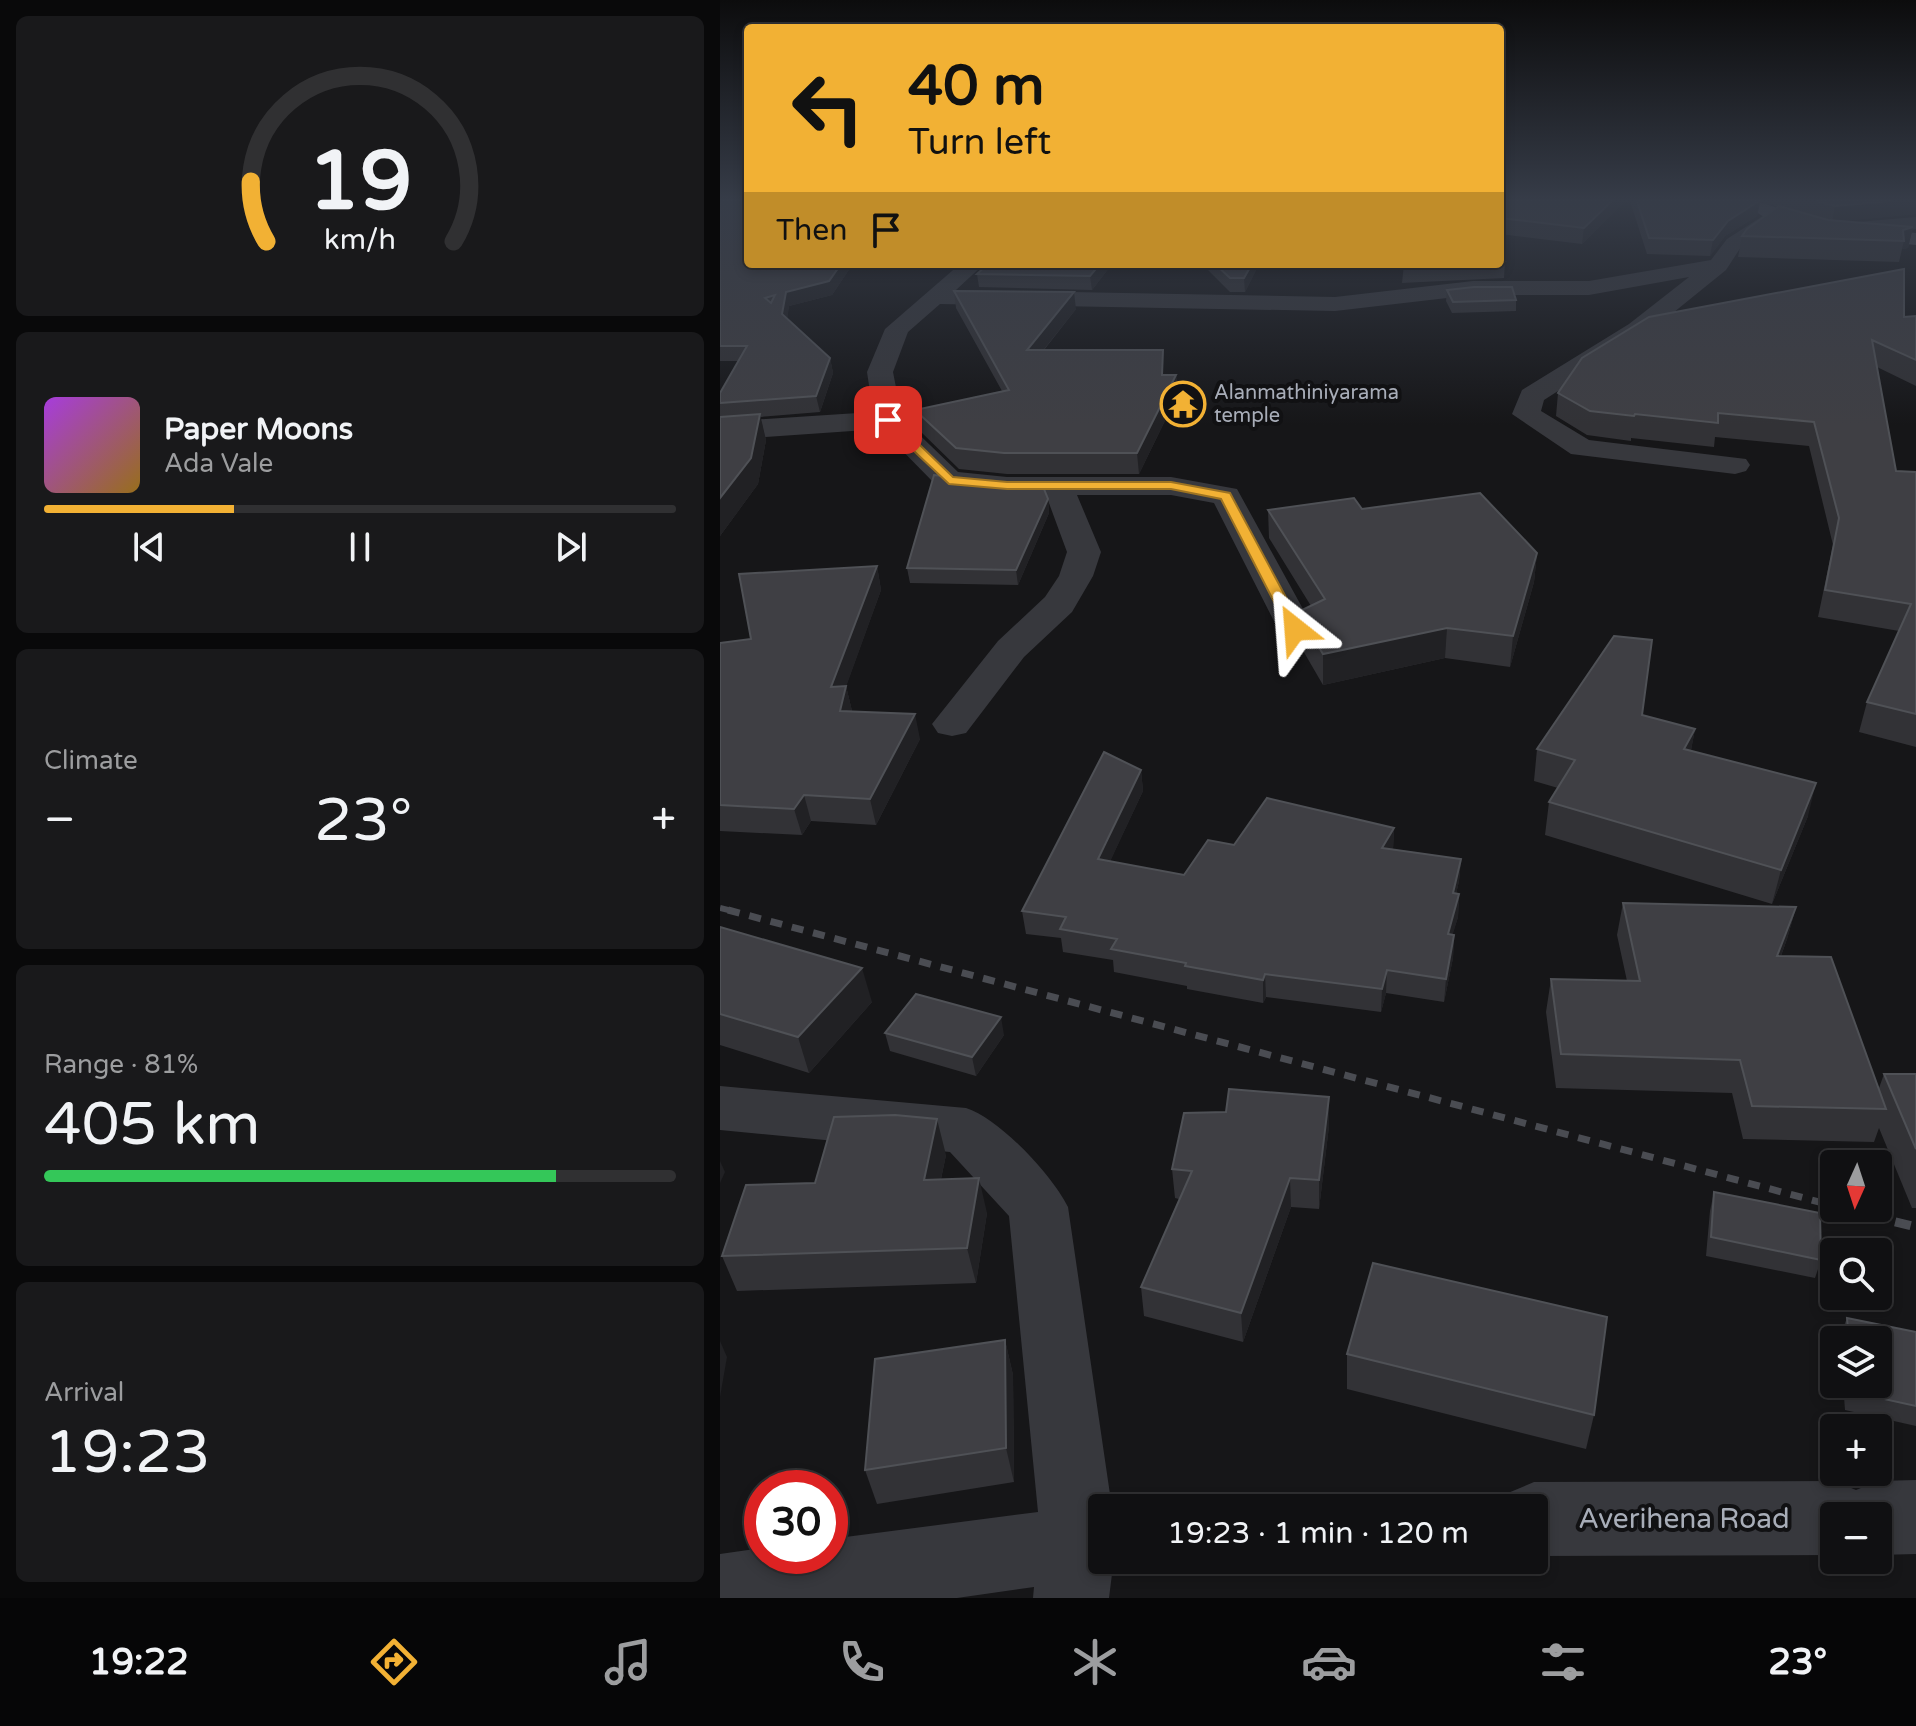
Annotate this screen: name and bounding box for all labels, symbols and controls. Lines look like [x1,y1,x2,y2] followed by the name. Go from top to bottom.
[908,53,1044,120] text: 40 m
[776,56,880,160] icon: left
[908,121,1051,164] text: Turn left
[308,132,412,232] text: 19
[864,208,908,252] icon: arrive
[776,212,848,249] text: Then
[324,223,396,257] text: km/h
[1159,380,1207,428] temple icon: Alanmathiniyarama temple
[1214,381,1399,428] place label: Alanmathiniyarama temple
[854,386,922,454] pin
[866,398,910,442] icon: arrive
[164,411,353,448] text: Paper Moons
[164,448,273,479] text: Ada Vale
[127,525,171,569] icon: previous
[338,525,382,569] icon: pause
[549,525,593,569] icon: next
[1253,587,1337,671] position arrow
[44,745,138,776] text: Climate
[314,785,412,857] text: 23°
[44,794,75,847] text: −
[651,794,676,847] text: +
[44,1049,198,1080] text: Range · 81%
[44,1089,260,1161] text: 405 km
[1820,1150,1892,1222] north arrow
[1820,1150,1892,1574] map controls
[1820,1238,1892,1310] button: search
[1820,1326,1892,1398] button: layers
[44,1377,124,1408] text: Arrival
[1820,1414,1892,1486] button: +
[44,1417,210,1489] text: 19:23
[744,1470,848,1574] speed limit sign: 30
[1578,1502,1790,1536] street label: Averihena Road
[1820,1502,1892,1574] button: −
[1167,1515,1469,1552] text: 19:23 · 1 min · 120 m
[366,1634,422,1690] icon: directions
[600,1634,656,1690] icon: music
[834,1634,890,1690] icon: phone
[1067,1634,1123,1690] icon: climate
[1301,1634,1357,1690] icon: car
[1535,1634,1591,1690] icon: filters
[89,1641,189,1684] text: 19:22
[1768,1641,1827,1684] text: 23°

